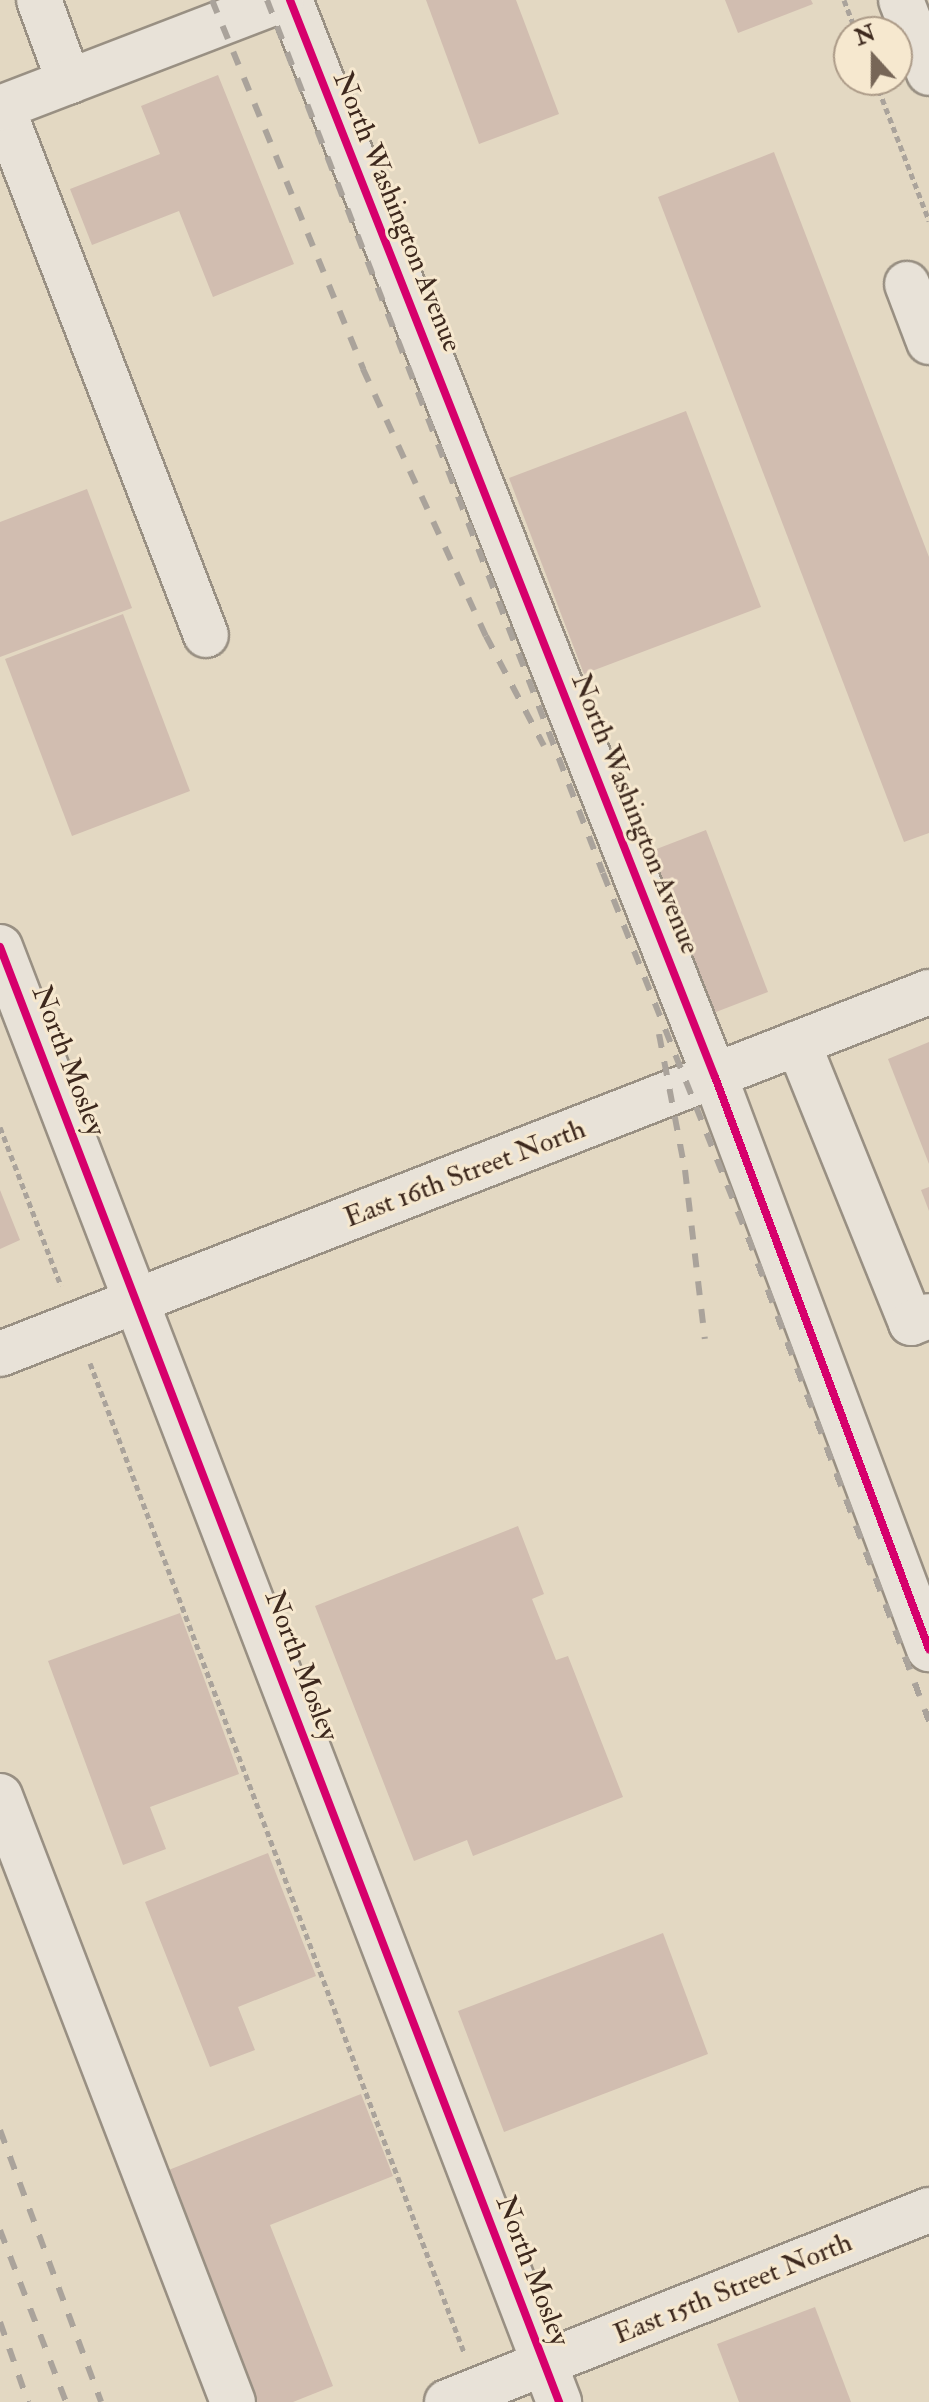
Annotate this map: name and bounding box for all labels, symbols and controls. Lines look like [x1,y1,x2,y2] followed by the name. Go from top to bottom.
[833,16,913,96] north arrow
[851,19,879,52] text: N
[325,67,469,357] street label: North Washington Avenue
[563,669,707,959] street label: North Washington Avenue
[24,981,112,1141] street label: North Mosley
[340,1113,590,1235] street label: East 16th Street North
[257,1586,345,1746] street label: North Mosley
[488,2191,576,2351] street label: North Mosley
[609,2226,857,2352] street label: East 15th Street North

